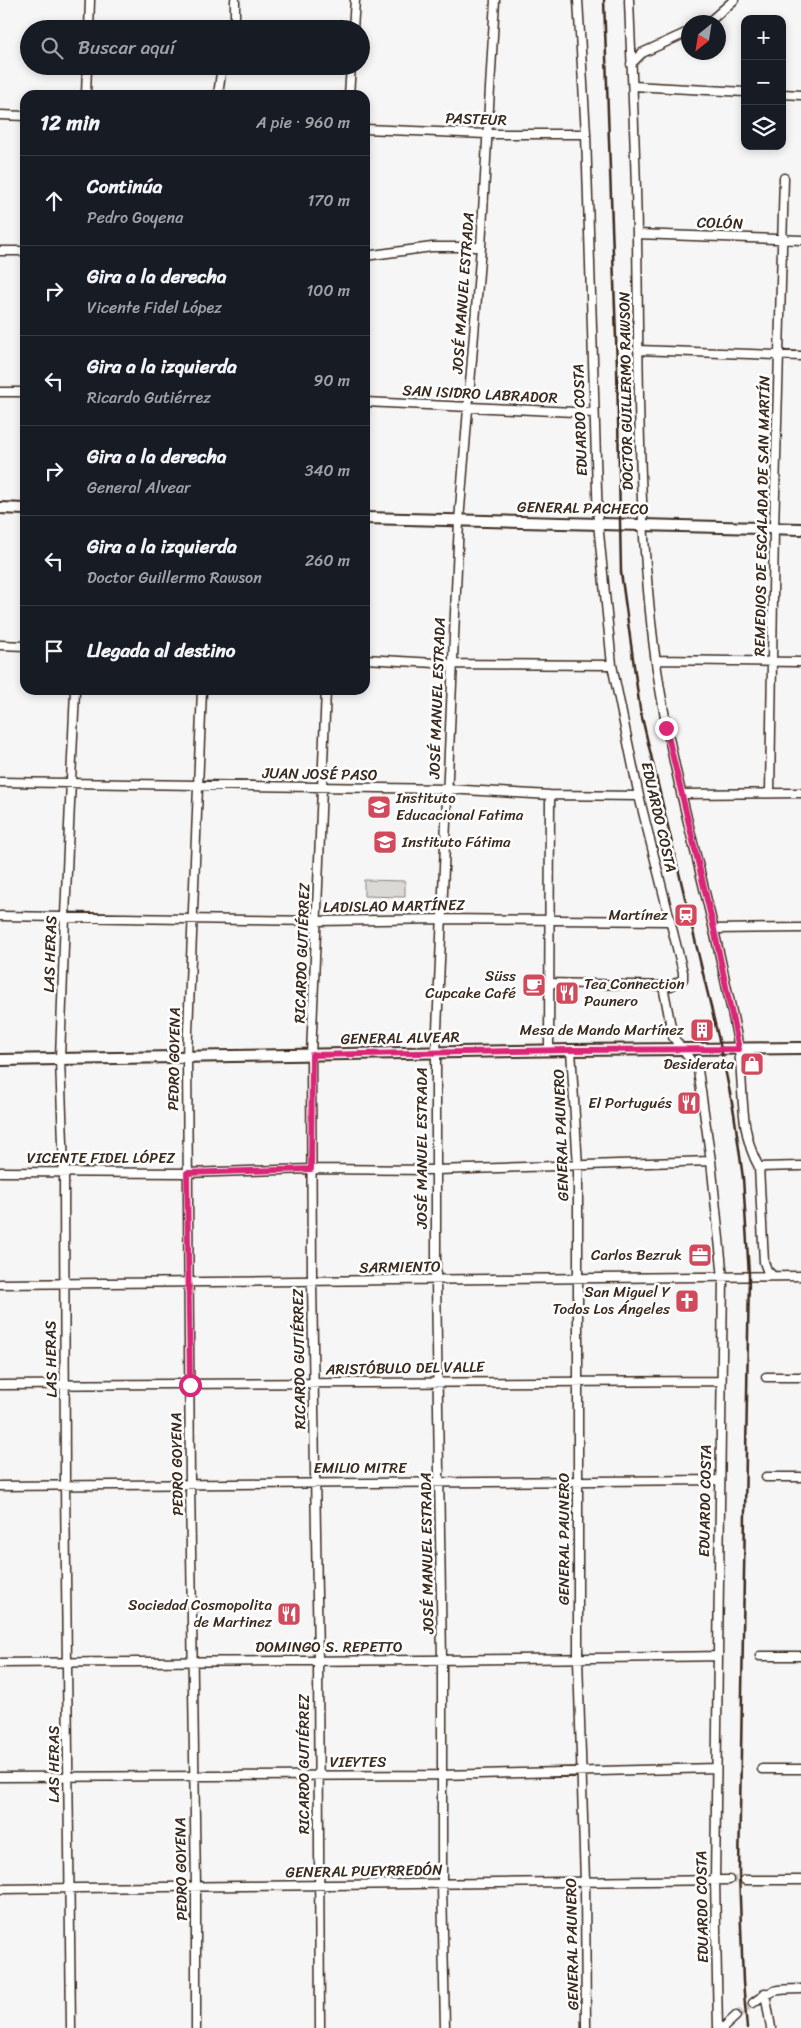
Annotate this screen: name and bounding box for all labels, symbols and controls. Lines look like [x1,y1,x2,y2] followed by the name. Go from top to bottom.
[681,15,726,60] north arrow
[741,15,786,150] map controls
[741,15,786,60] button: +
[20,20,370,75] search box
[78,31,175,64] text: Buscar aquí
[38,34,66,62] icon: search
[741,60,786,105] button: −
[40,104,100,142] text: 12 min
[445,105,507,133] street label: PASTEUR
[741,105,786,150] button: layers
[256,108,350,137] text: A pie · 960 m
[87,170,162,203] text: Continúa
[307,186,350,215] text: 170 m
[40,187,68,215] icon: ahead
[87,203,183,232] text: Pedro Goyena
[696,209,744,237] street label: COLÓN
[444,211,482,376] street label: JOSÉ MANUEL ESTRADA
[87,260,226,293] text: Gira a la derecha
[306,276,350,305] text: 100 m
[40,277,68,305] icon: right
[611,291,641,491] street label: DOCTOR GUILLERMO RAWSON
[87,293,222,322] text: Vicente Fidel López
[87,350,237,383] text: Gira a la izquierda
[565,363,595,477] street label: EDUARDO COSTA
[314,366,350,395] text: 90 m
[40,367,68,395] icon: left
[747,375,777,657] street label: REMEDIOS DE ESCALADA DE SAN MARTÍN
[402,377,558,411] street label: SAN ISIDRO LABRADOR
[87,383,211,412] text: Ricardo Gutiérrez
[87,440,226,473] text: Gira a la derecha
[305,456,350,485] text: 340 m
[40,457,68,485] icon: right
[87,473,191,502] text: General Alvear
[517,494,649,522] street label: GENERAL PACHECO
[87,530,237,563] text: Gira a la izquierda
[305,546,350,575] text: 260 m
[40,547,68,575] icon: left
[87,563,262,592] text: Doctor Guillermo Rawson
[421,617,453,780] street label: JOSÉ MANUEL ESTRADA
[87,634,236,667] text: Llegada al destino
[40,637,68,665] icon: arrive
[655,717,678,740] route end
[634,759,684,875] street label: EDUARDO COSTA
[261,760,378,788] street label: JUAN JOSÉ PASO
[395,785,524,828] place label: Instituto Educacional Fatima
[366,794,392,820] school or university icon: Instituto Educacional Fatima
[372,829,398,855] school or university icon: Instituto Fátima
[401,829,511,855] place label: Instituto Fátima
[287,882,317,1024] street label: RICARDO GUTIÉRREZ
[323,892,466,920] street label: LADISLAO MARTÍNEZ
[608,902,669,928] place label: Martínez
[673,902,699,928] station icon: Martínez
[36,914,64,993] street label: LAS HERAS
[425,963,516,1006] place label: Süss Cupcake Café
[584,971,685,1014] place label: Tea Connection Paunero
[521,972,547,998] cafe icon: Süss Cupcake Café
[554,980,580,1006] restaurant icon: Tea Connection Paunero
[160,1007,188,1111] street label: PEDRO GOYENA
[520,1017,685,1043] place label: Mesa de Mando Martínez
[689,1017,715,1043] building icon: Mesa de Mando Martínez
[340,1024,460,1052] street label: GENERAL ALVEAR
[663,1051,734,1077] place label: Desiderata
[739,1051,765,1077] shop icon: Desiderata
[409,1067,435,1230] street label: JOSÉ MANUEL ESTRADA
[546,1068,576,1202] street label: GENERAL PAUNERO
[588,1090,672,1116] place label: El Portugués
[676,1090,702,1116] restaurant icon: El Portugués
[27,1145,175,1171] street label: VICENTE FIDEL LÓPEZ
[591,1242,682,1268] place label: Carlos Bezruk
[687,1242,713,1268] office icon: Carlos Bezruk
[359,1253,441,1281] street label: SARMIENTO
[553,1279,672,1322] place label: San Miguel Y Todos Los Ángeles
[285,1288,313,1429] street label: RICARDO GUTIÉRREZ
[674,1288,700,1314] church icon: San Miguel Y Todos Los Ángeles
[37,1320,65,1398] street label: LAS HERAS
[324,1354,486,1382] street label: ARISTÓBULO DEL VALLE
[179,1374,202,1397] route start
[163,1412,191,1516] street label: PEDRO GOYENA
[691,1445,719,1557] street label: EDUARDO COSTA
[314,1455,408,1481] street label: EMILIO MITRE
[413,1472,441,1635] street label: JOSÉ MANUEL ESTRADA
[551,1473,577,1605] street label: GENERAL PAUNERO
[128,1592,273,1635] place label: Sociedad Cosmopolita de Martinez
[276,1601,302,1627] restaurant icon: Sociedad Cosmopolita de Martinez
[255,1634,403,1660] street label: DOMINGO S. REPETTO
[291,1693,317,1834] street label: RICARDO GUTIÉRREZ
[41,1725,67,1803] street label: LAS HERAS
[330,1749,387,1775] street label: VIEYTES
[167,1817,195,1921] street label: PEDRO GOYENA
[688,1851,716,1963] street label: EDUARDO COSTA
[285,1857,443,1885] street label: GENERAL PUEYRREDÓN
[558,1877,586,2010] street label: GENERAL PAUNERO

